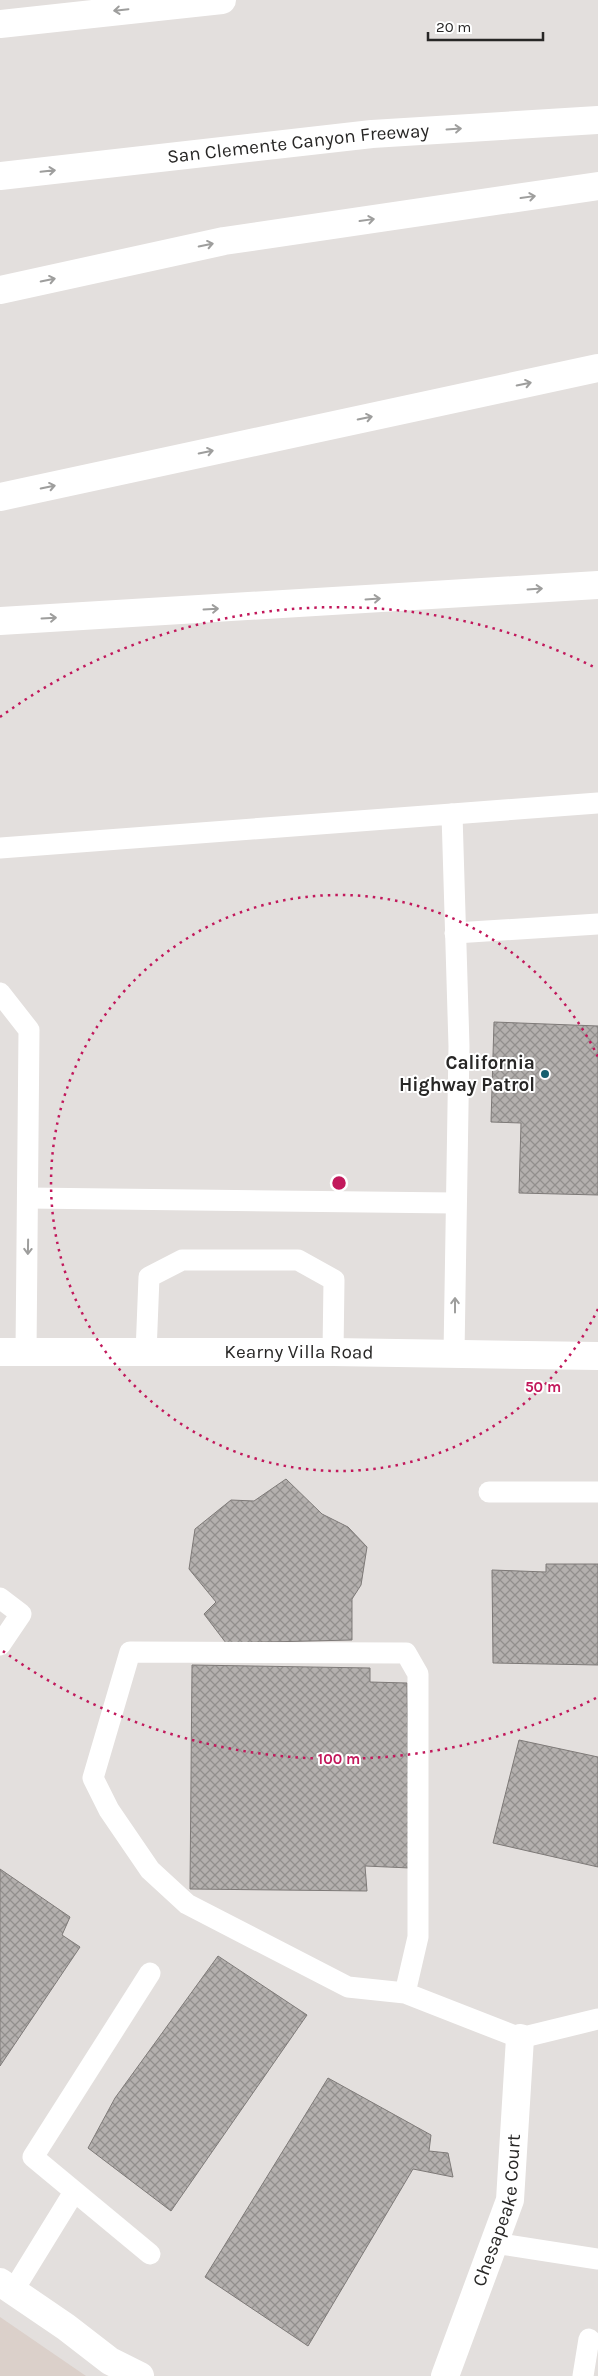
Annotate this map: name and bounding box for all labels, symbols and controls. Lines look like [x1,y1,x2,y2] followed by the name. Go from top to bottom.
[113,6,129,15] one-way arrow
[428,10,543,42] scale bar
[436,18,471,36] text: 20 m
[166,119,430,168] street label: San Clemente Canyon Freeway
[445,124,461,134] one-way arrow
[40,166,56,176] one-way arrow
[519,191,535,201] one-way arrow
[359,215,375,225] one-way arrow
[198,240,214,249] one-way arrow
[39,274,55,284] one-way arrow
[516,379,532,388] one-way arrow
[357,413,373,422] one-way arrow
[198,447,214,457] one-way arrow
[39,482,55,491] one-way arrow
[527,584,543,594] one-way arrow
[365,595,381,604] one-way arrow
[203,605,219,614] one-way arrow
[40,614,56,623] one-way arrow
[399,1052,535,1096] place label: California Highway Patrol
[539,1068,551,1080] marker: California Highway Patrol
[330,1174,348,1192] centre of rings
[23,1239,32,1255] one-way arrow
[450,1297,460,1314] one-way arrow
[224,1341,374,1364] street label: Kearny Villa Road
[525,1378,561,1396] text: 50 m
[318,1750,360,1768] text: 100 m
[468,2133,525,2289] street label: Chesapeake Court

